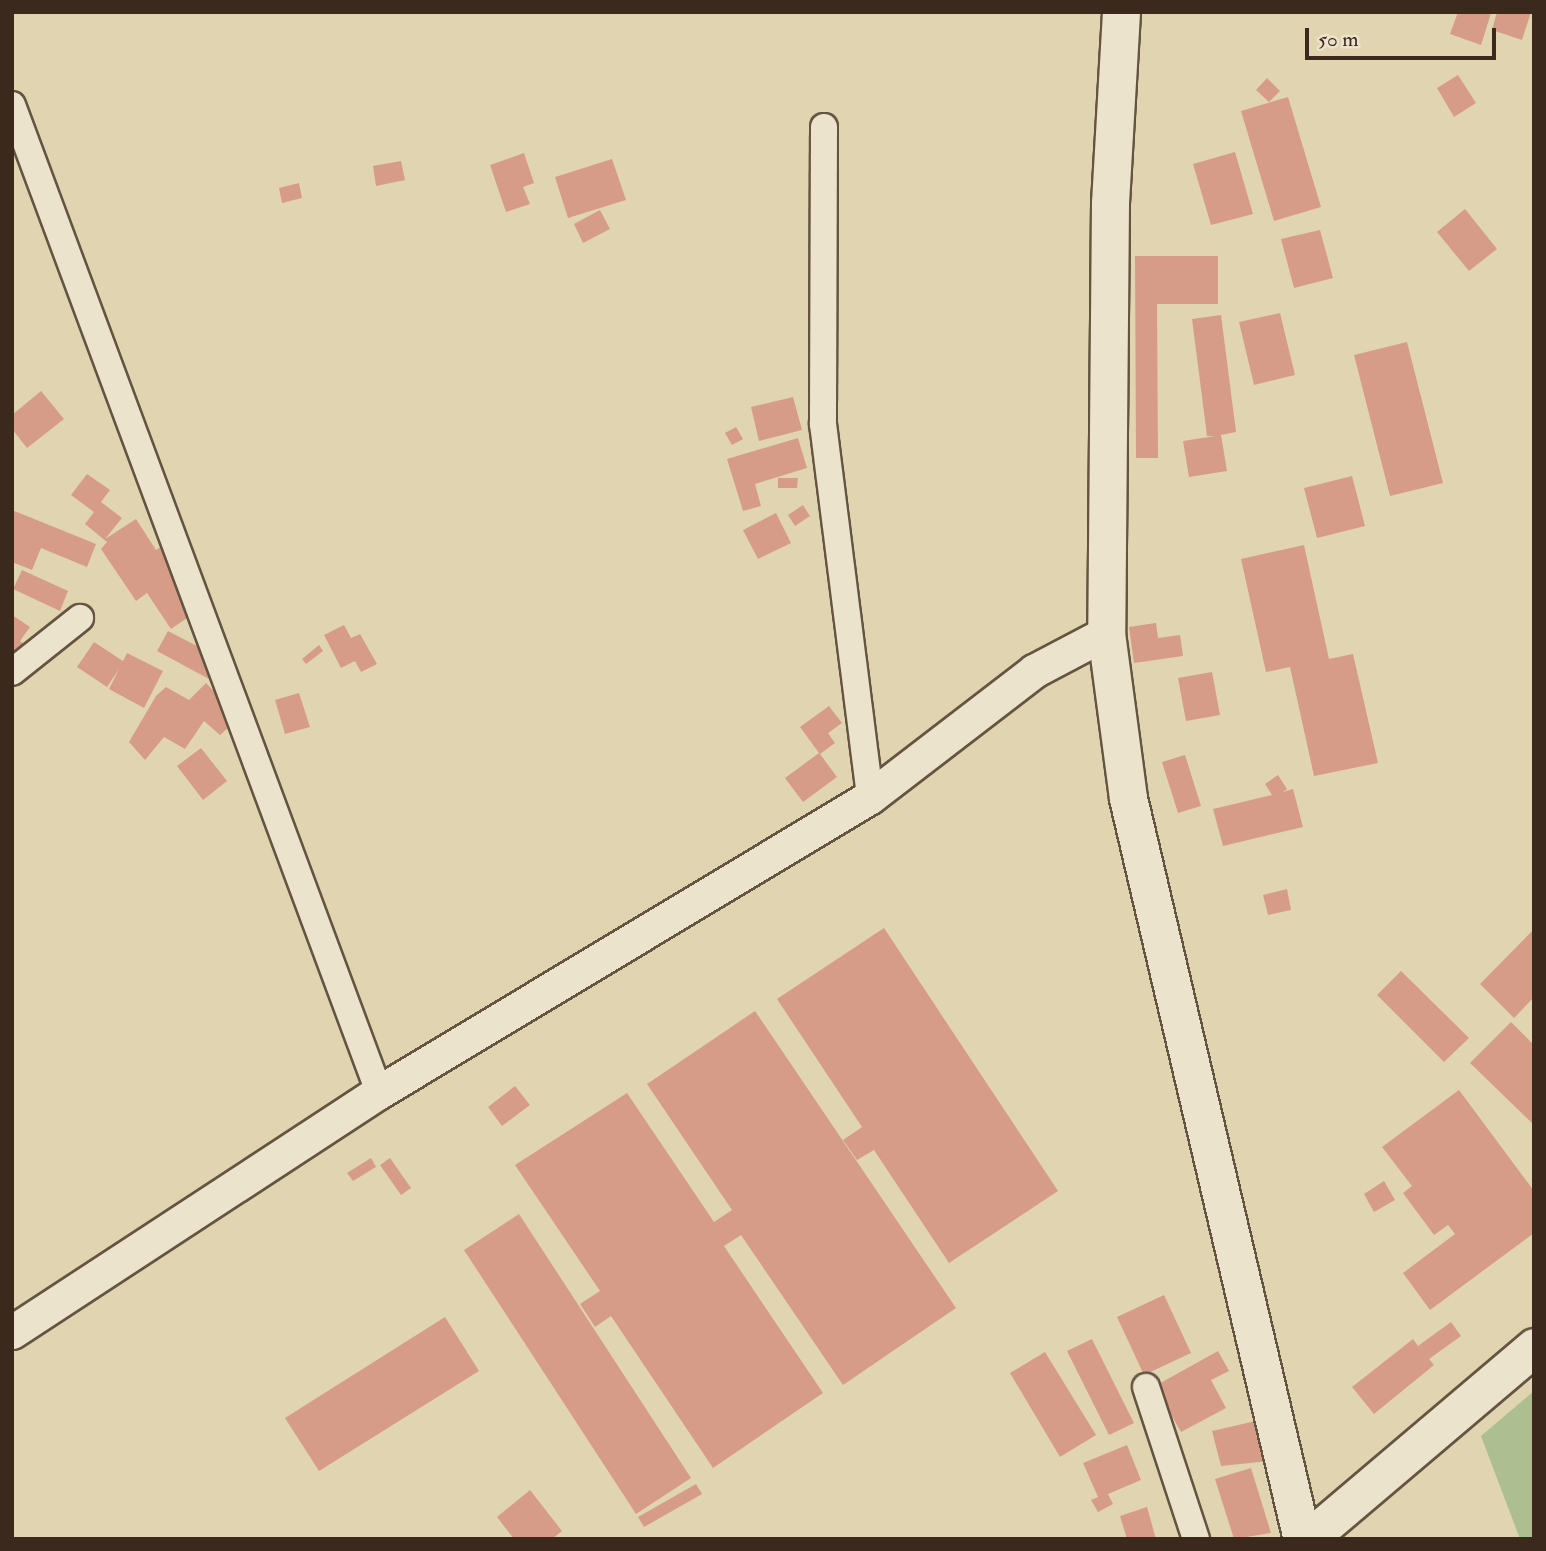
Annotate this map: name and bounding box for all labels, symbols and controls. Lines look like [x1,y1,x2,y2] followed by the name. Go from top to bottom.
[1308,14,1499,58] scale bar
[1318,26,1359,53] text: 50 m

